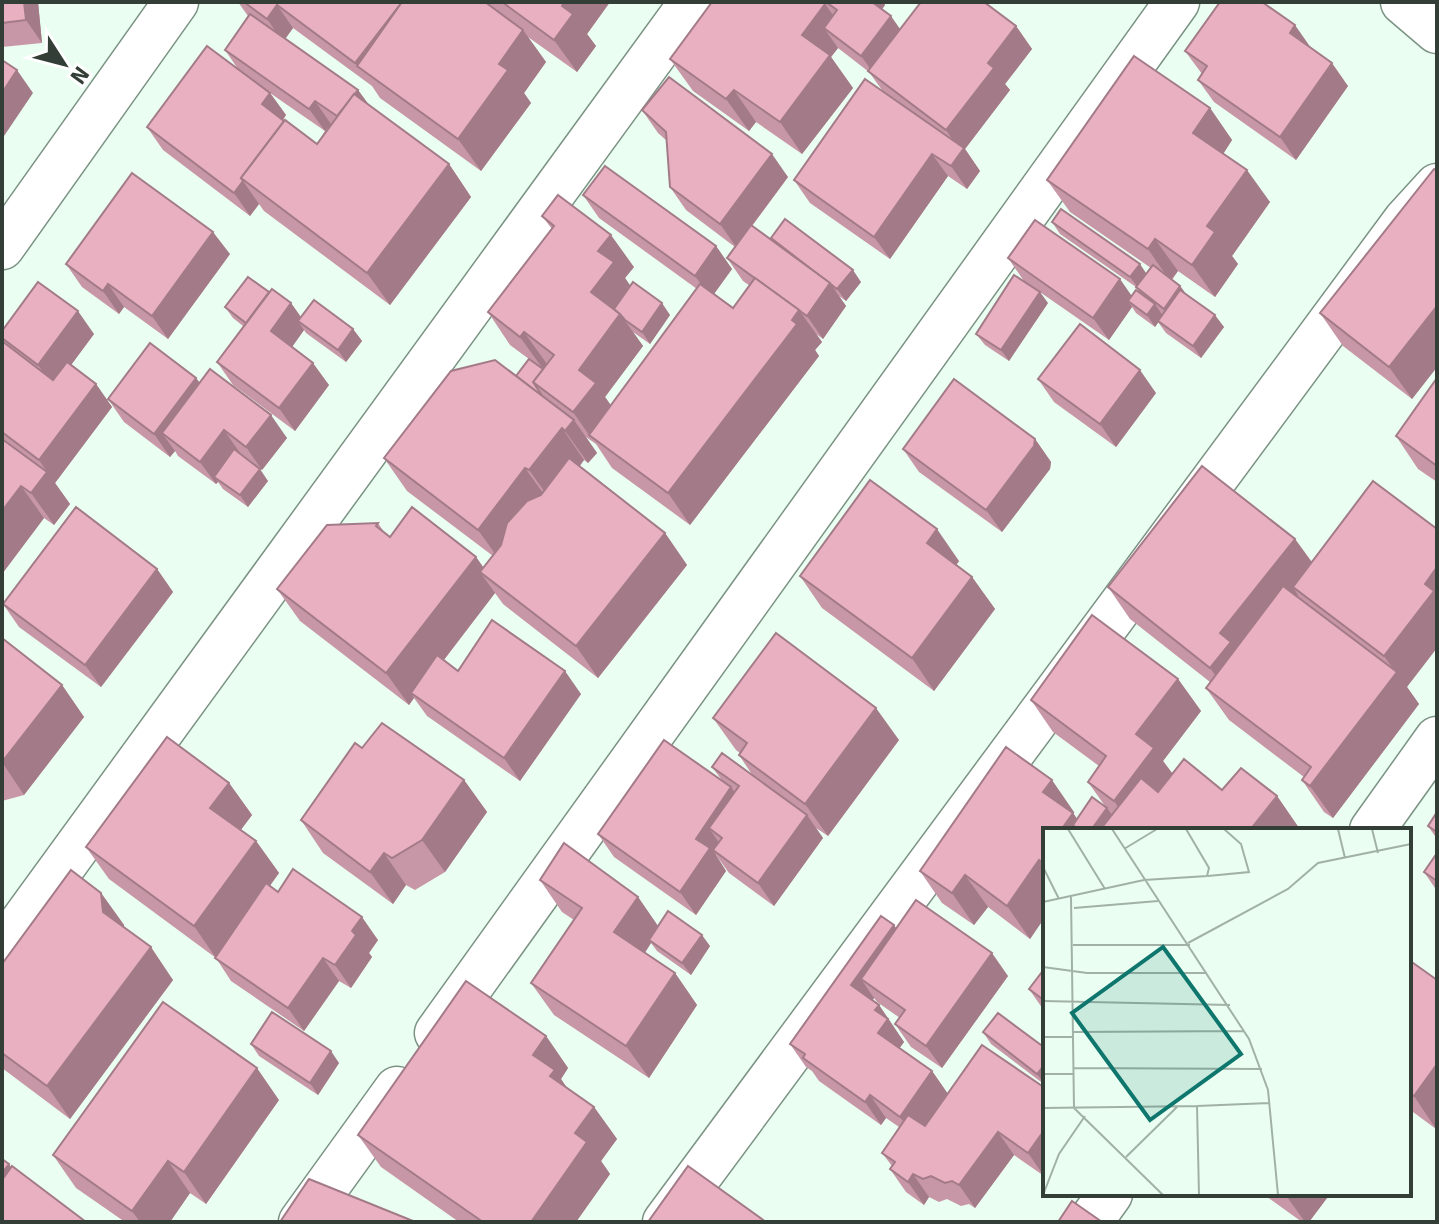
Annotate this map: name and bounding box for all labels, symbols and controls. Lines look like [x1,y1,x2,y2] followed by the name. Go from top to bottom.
[24,24,104,104] north arrow
[64,61,95,90] text: N
[1043,828,1411,1196] inset map

